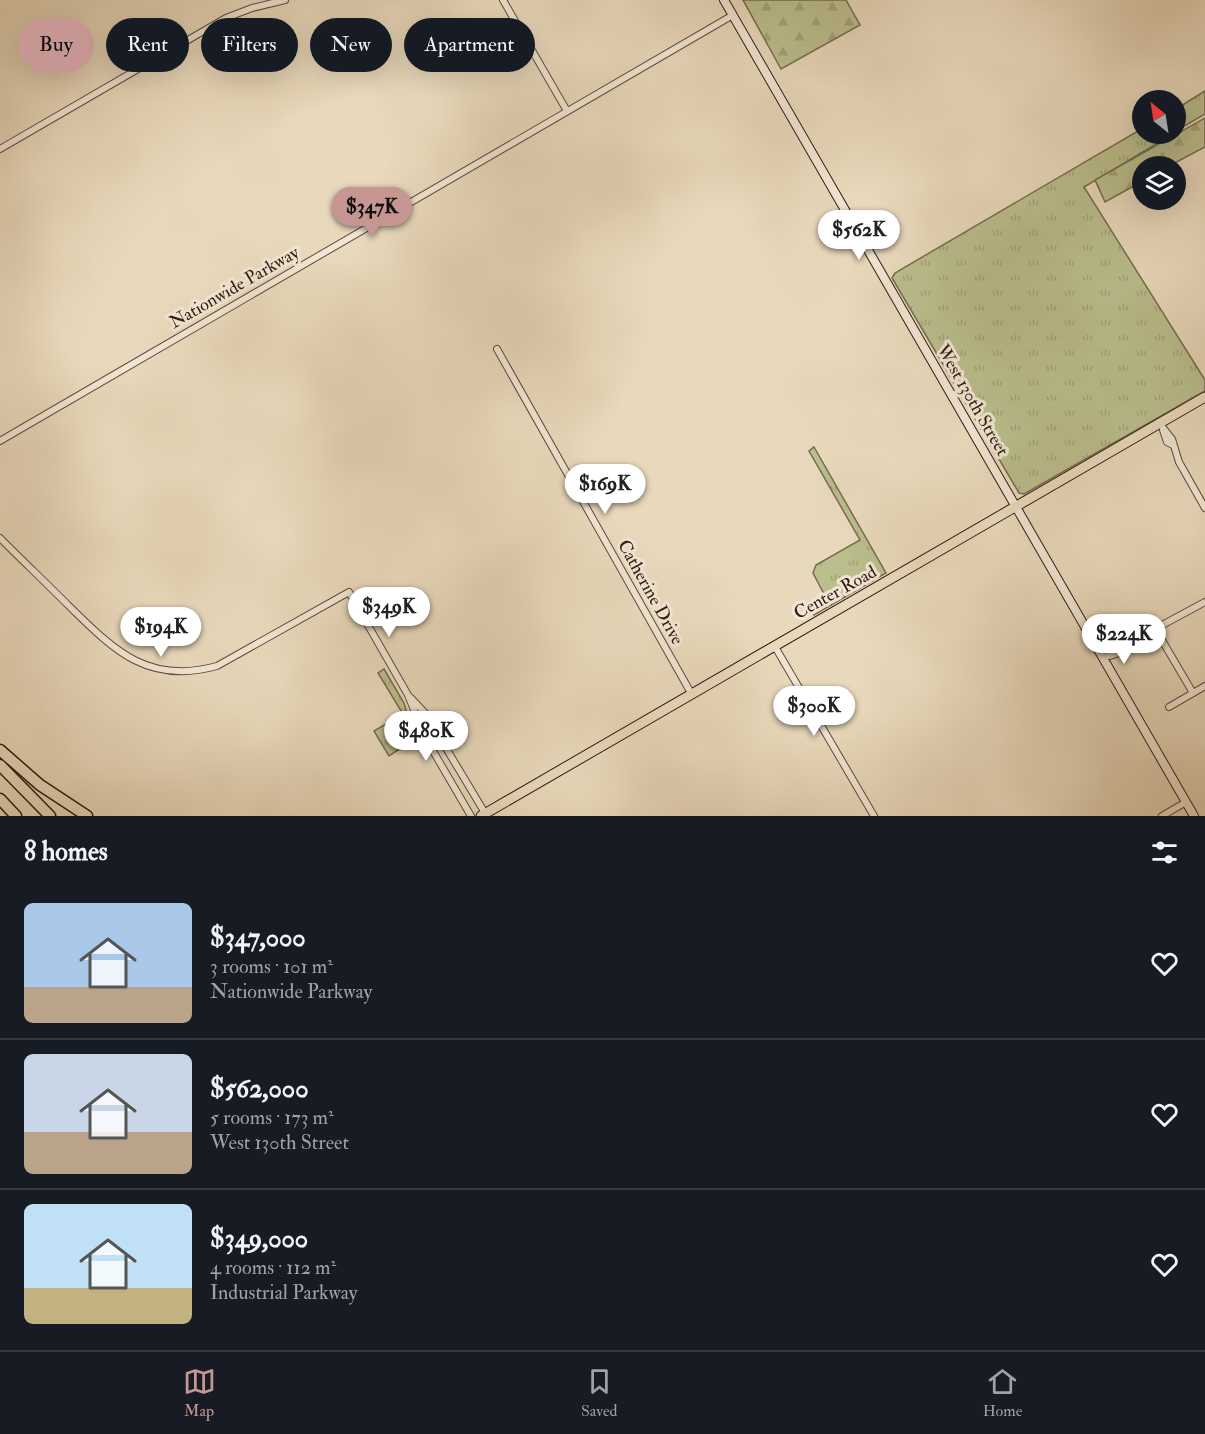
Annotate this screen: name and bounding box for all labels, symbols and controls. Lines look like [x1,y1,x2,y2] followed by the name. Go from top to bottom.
[18,18,94,72] chip: Buy
[106,18,189,72] chip: Rent
[201,18,298,72] chip: Filters
[310,18,392,72] chip: New
[404,18,535,72] chip: Apartment
[1132,90,1186,144] north arrow
[1132,90,1186,210] map controls
[1132,156,1186,210] button: layers
[330,187,414,238] pin: $347K
[346,194,398,219] text: $347K
[817,210,901,261] pin: $562K
[832,217,886,242] text: $562K
[165,240,304,334] street label: Nationwide Parkway
[931,339,1014,460] street label: West 130th Street
[563,464,647,515] pin: $169K
[579,471,631,496] text: $169K
[612,536,689,649] street label: Catherine Drive
[790,560,881,625] street label: Center Road
[347,587,431,638] pin: $349K
[362,594,416,619] text: $349K
[119,607,203,658] pin: $194K
[134,614,188,639] text: $194K
[1082,614,1166,665] pin: $224K
[1096,621,1152,646] text: $224K
[772,686,856,737] pin: $300K
[787,693,841,718] text: $300K
[384,711,468,762] pin: $480K
[398,718,454,743] text: $480K
[24,836,108,868] text: 8 homes
[1148,836,1181,869] icon: filters
[210,922,306,954] text: $347,000
[72,927,144,999] icon: home
[1148,947,1181,980] icon: heart
[210,954,333,979] text: 3 rooms · 101 m²
[210,979,372,1004] text: Nationwide Parkway
[210,1073,309,1105] text: $562,000
[72,1078,144,1150] icon: home
[1148,1098,1181,1131] icon: heart
[210,1105,334,1130] text: 5 rooms · 173 m²
[210,1130,349,1155] text: West 130th Street
[210,1223,308,1255] text: $349,000
[72,1228,144,1300] icon: home
[1148,1248,1181,1281] icon: heart
[210,1255,336,1280] text: 4 rooms · 112 m²
[210,1280,358,1305] text: Industrial Parkway
[183,1365,216,1421] tab: Map
[581,1365,617,1421] tab: Saved
[983,1365,1022,1421] tab: Home

